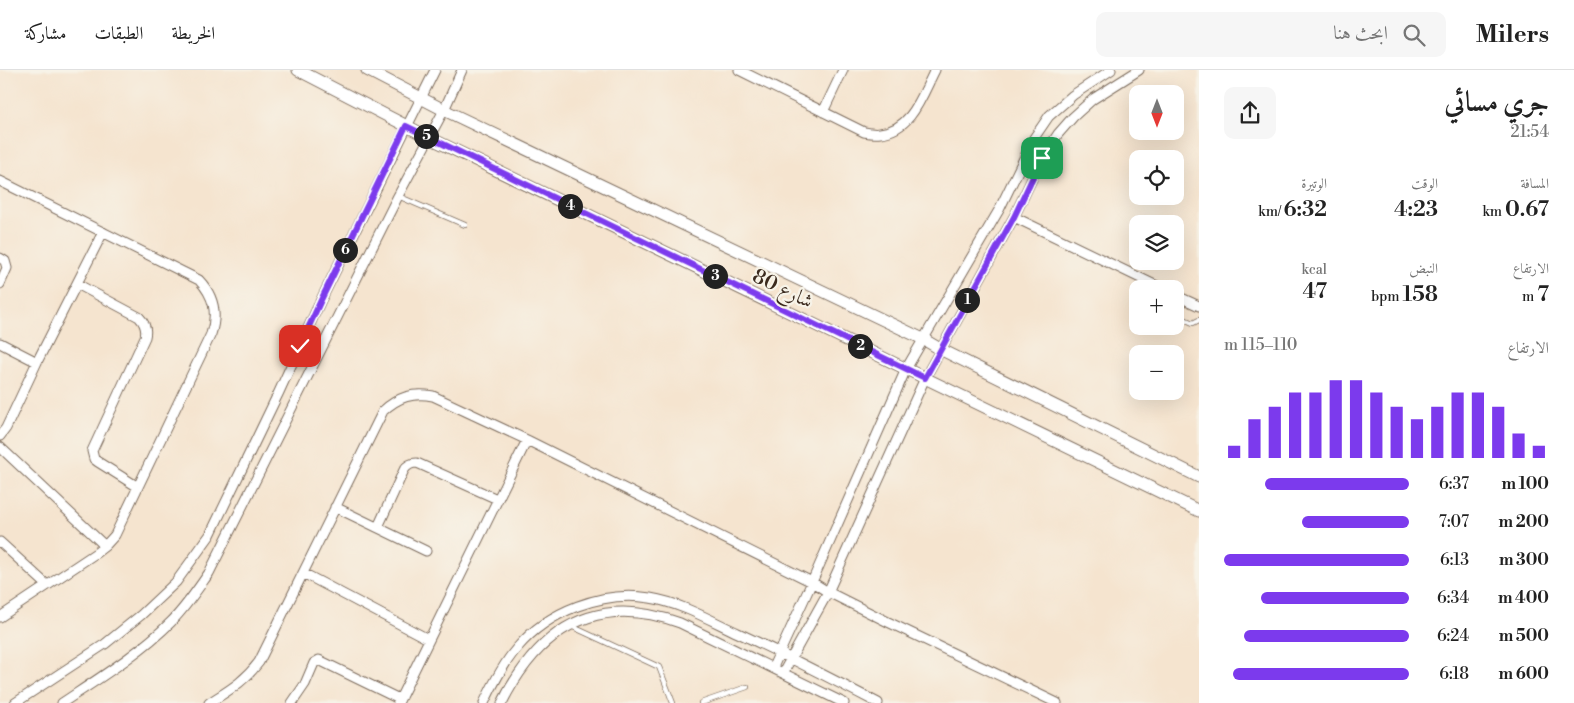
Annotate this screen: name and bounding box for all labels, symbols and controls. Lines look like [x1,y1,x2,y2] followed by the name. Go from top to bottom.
[1096,12,1446,57] search box
[1476,20,1549,50] text: Milers
[1333,21,1388,45] text: ابحث هنا
[1400,21,1428,49] icon: search
[25,22,66,45] text: مشاركة
[94,22,143,45] text: الطبقات
[171,22,215,45] text: الخريطة
[1129,85,1184,140] north arrow
[1129,85,1184,400] map controls
[1444,85,1549,120] text: جري مسائي
[1224,87,1276,139] button: share
[1511,122,1549,142] text: 21:54
[414,124,438,148] pin: 5
[422,127,431,145] text: 5
[1021,137,1063,179] pin
[1028,144,1056,172] icon: arrive
[1129,150,1184,205] button: locate
[1301,175,1327,193] text: الوتيرة
[1411,175,1438,193] text: الوقت
[1520,175,1549,193] text: المسافة
[558,194,582,218] pin: 4
[566,197,575,215] text: 4
[1283,197,1327,223] text: 6:32
[1394,197,1438,223] text: 4:23
[1505,197,1549,223] text: 0.67
[1258,203,1283,221] text: /km
[1482,203,1505,221] text: km
[1129,215,1184,270] button: layers
[332,238,358,262] pin: 6
[341,241,350,259] text: 6
[1409,260,1438,278] text: النبض
[1513,260,1549,278] text: الارتفاع
[1302,261,1327,279] text: kcal
[702,264,728,288] pin: 3
[746,264,817,318] street label: شارع 80
[711,267,720,285] text: 3
[1303,279,1327,305] text: 47
[1129,280,1184,335] button: +
[1403,282,1438,308] text: 158
[1537,282,1549,308] text: 7
[954,288,980,312] pin: 1
[1371,288,1403,306] text: bpm
[1522,288,1537,306] text: m
[964,291,971,309] text: 1
[279,325,321,367] pin
[286,332,314,360] icon: check
[848,334,872,358] pin: 2
[1224,335,1297,355] text: 110–115 m
[856,337,865,355] text: 2
[1507,338,1549,358] text: الارتفاع
[1129,345,1184,400] button: −
[1439,474,1469,494] text: 6:37
[1501,474,1549,494] text: 100 m
[1439,512,1469,532] text: 7:07
[1499,512,1549,532] text: 200 m
[1440,550,1469,570] text: 6:13
[1499,550,1549,570] text: 300 m
[1437,588,1469,608] text: 6:34
[1498,588,1549,608] text: 400 m
[1437,626,1469,646] text: 6:24
[1499,626,1549,646] text: 500 m
[1439,664,1469,684] text: 6:18
[1499,664,1549,684] text: 600 m

